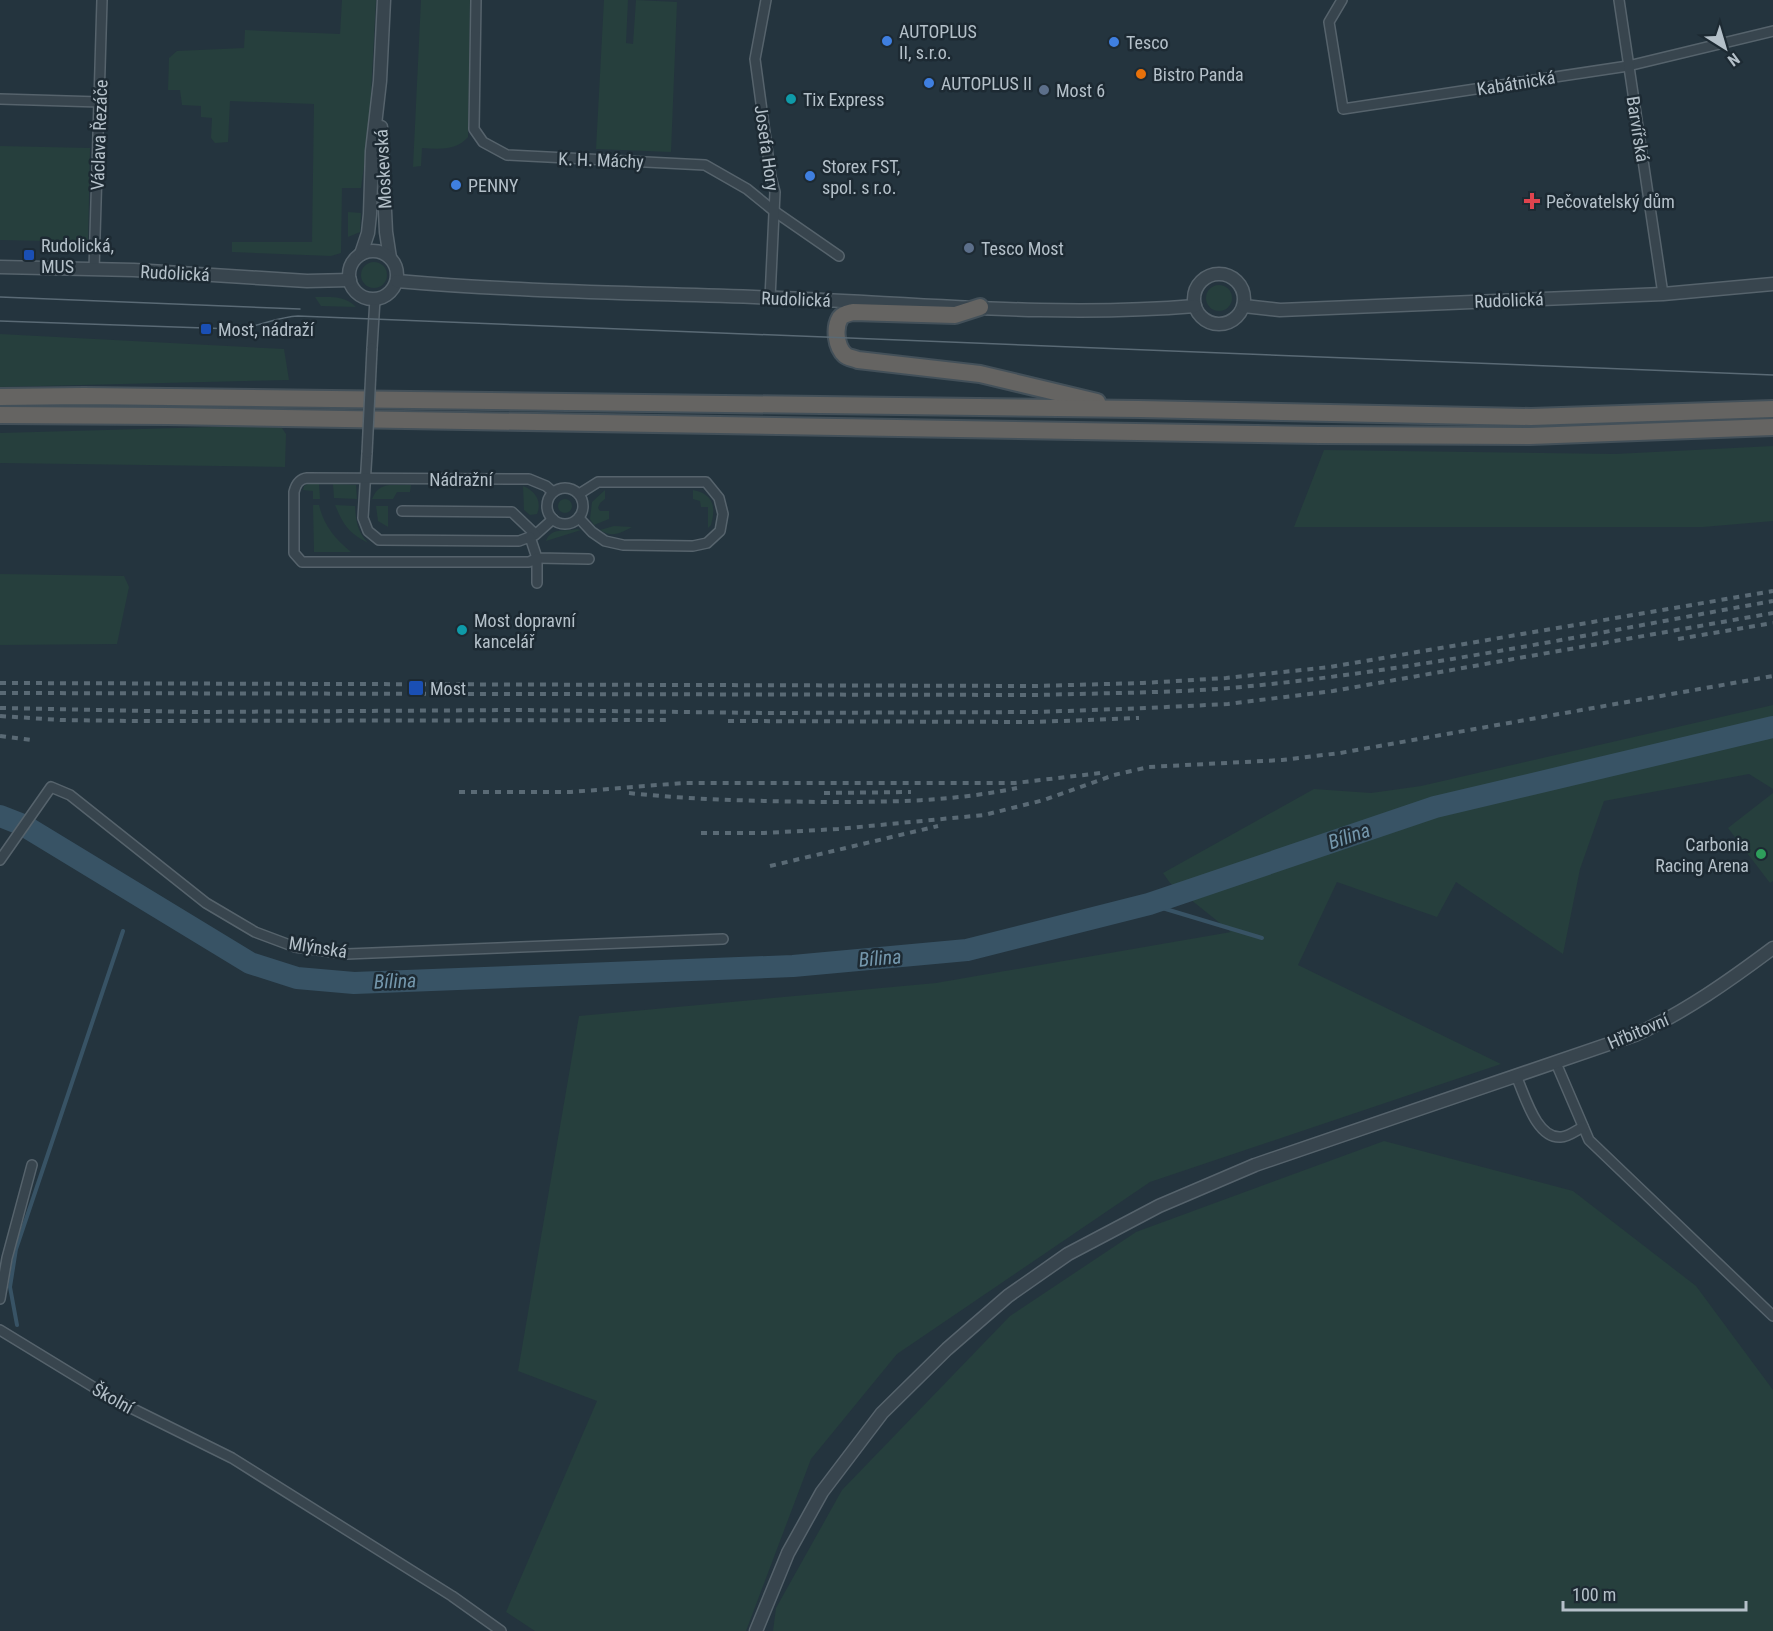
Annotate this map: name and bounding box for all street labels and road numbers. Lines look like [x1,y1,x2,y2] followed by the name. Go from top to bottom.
[1475,66,1557,100] street label: Kabátnická
[87,79,111,191] street label: Václava Řezáče
[1622,95,1654,163] street label: Barvířská
[751,104,783,193] street label: Josefa Hory
[370,129,396,209] street label: Moskevská
[558,148,645,172] street label: K. H. Máchy
[140,261,210,285] street label: Rudolická
[761,287,831,311] street label: Rudolická
[1474,288,1544,312] street label: Rudolická
[429,469,493,490] street label: Nádražní
[287,932,349,962] street label: Mlýnská
[1604,1008,1672,1053] street label: Hřbitovní
[89,1378,138,1418] street label: Školní

